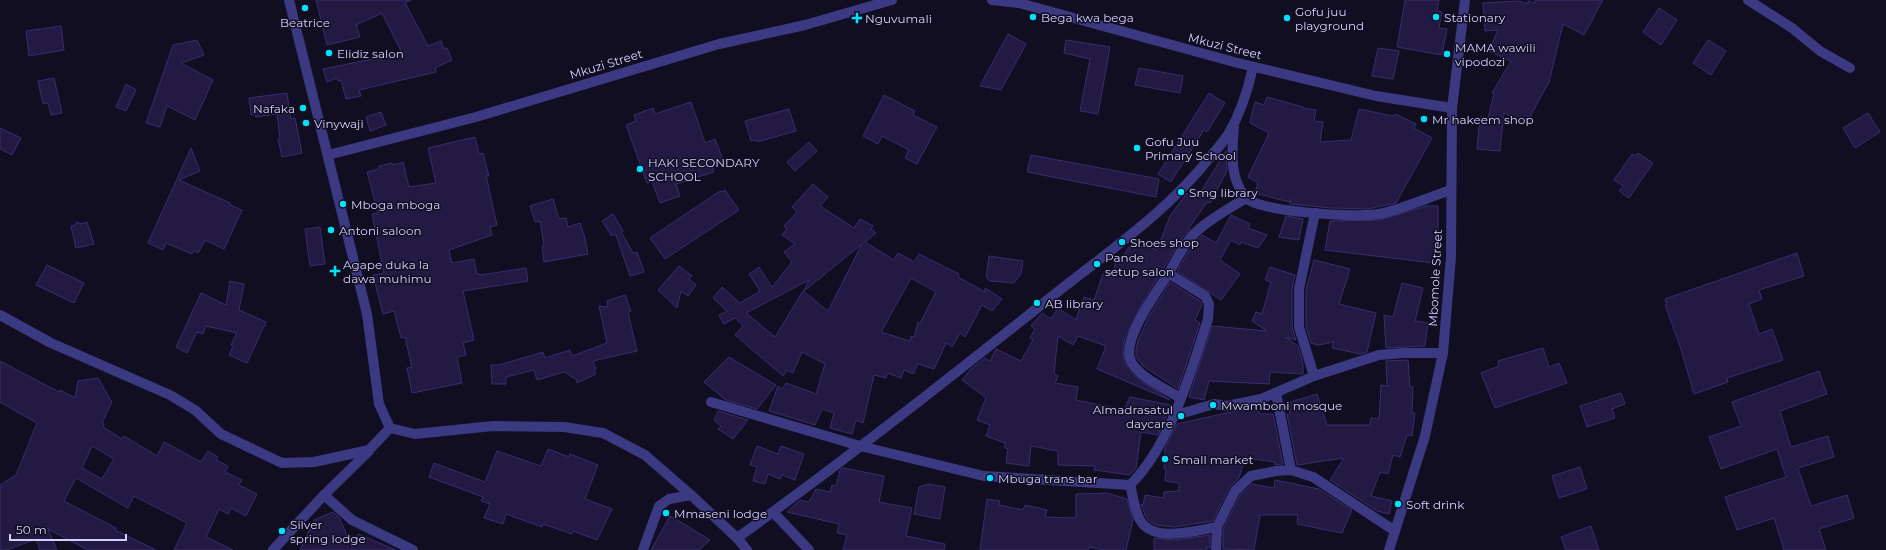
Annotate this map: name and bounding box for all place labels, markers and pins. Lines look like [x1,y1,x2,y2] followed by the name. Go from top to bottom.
[300,3,310,13] marker: Beatrice
[1295,4,1364,33] place label: Gofu juu playground
[1041,10,1134,25] place label: Bega kwa bega
[1444,10,1506,25] place label: Stationary
[865,11,932,26] place label: Nguvumali
[1028,12,1038,22] marker: Bega kwa bega
[1431,12,1441,22] marker: Stationary
[852,13,862,23] marker: Nguvumali
[1282,13,1292,23] marker: Gofu juu playground
[280,15,330,30] place label: Beatrice
[1455,40,1536,69] place label: MAMA wawili vipodozi
[337,46,404,61] place label: Elidiz salon
[324,48,334,58] marker: Elidiz salon
[1442,49,1452,59] marker: MAMA wawili vipodozi
[253,101,295,116] place label: Nafaka
[298,103,308,113] marker: Nafaka
[1432,112,1534,127] place label: Mr hakeem shop
[1419,114,1429,124] marker: Mr hakeem shop
[314,116,364,131] place label: Vinywaji
[301,118,311,128] marker: Vinywaji
[1145,134,1236,163] place label: Gofu Juu Primary School
[1132,143,1142,153] marker: Gofu Juu Primary School
[648,155,760,184] place label: HAKI SECONDARY SCHOOL
[635,164,645,174] marker: HAKI SECONDARY SCHOOL
[1189,185,1258,200] place label: Smg library
[1176,187,1186,197] marker: Smg library
[351,197,440,212] place label: Mboga mboga
[338,199,348,209] marker: Mboga mboga
[339,223,422,238] place label: Antoni saloon
[326,225,336,235] marker: Antoni saloon
[1130,235,1199,250] place label: Shoes shop
[1117,237,1127,247] marker: Shoes shop
[1105,250,1174,279] place label: Pande setup salon
[343,257,432,286] place label: Agape duka la dawa muhimu
[1092,259,1102,269] marker: Pande setup salon
[330,266,340,276] marker: Agape duka la dawa muhimu
[1045,296,1104,311] place label: AB library
[1032,298,1042,308] marker: AB library
[1221,398,1342,413] place label: Mwamboni mosque
[1208,400,1218,410] marker: Mwamboni mosque
[1093,402,1173,431] place label: Almadrasatul daycare
[1176,411,1186,421] marker: Almadrasatul daycare
[1173,452,1253,467] place label: Small market
[1160,454,1170,464] marker: Small market
[998,471,1098,486] place label: Mbuga trans bar
[985,473,995,483] marker: Mbuga trans bar
[1406,497,1465,512] place label: Soft drink
[1393,499,1403,509] marker: Soft drink
[674,506,767,521] place label: Mmaseni lodge
[661,508,671,518] marker: Mmaseni lodge
[290,517,366,546] place label: Silver spring lodge
[277,526,287,536] marker: Silver spring lodge

